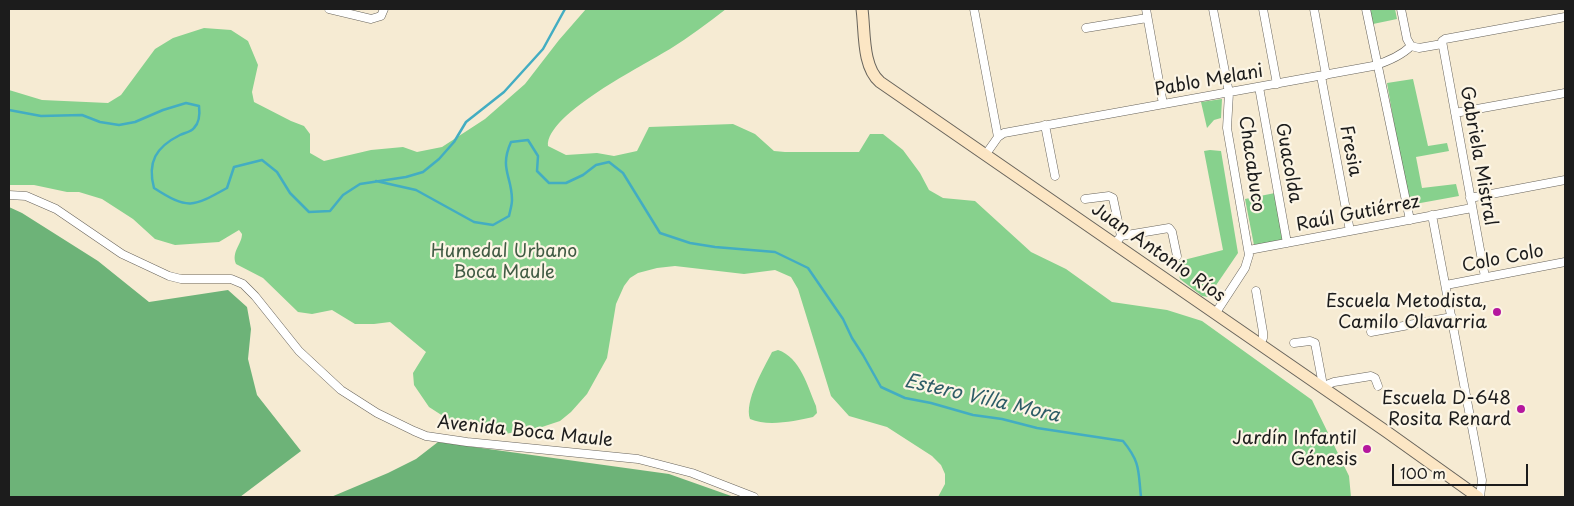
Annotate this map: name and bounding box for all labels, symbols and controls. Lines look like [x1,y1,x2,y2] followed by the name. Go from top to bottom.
[1153,61,1265,101] street label: Pablo Melani
[1455,84,1501,228] street label: Gabriela Mistral
[1234,115,1268,213] street label: Chacabuco
[1270,121,1306,205] street label: Guacolda
[1334,124,1366,178] street label: Fresia
[1295,191,1421,237] street label: Raúl Gutiérrez
[1087,199,1229,307] street label: Juan Antonio Ríos
[431,241,577,284] park label: Humedal Urbano Boca Maule
[1460,241,1546,277] street label: Colo Colo
[1326,291,1487,334] place label: Escuela Metodista, Camilo Olavarria
[1491,306,1503,318] marker: Escuela Metodista, Camilo Olavarria
[902,370,1062,428] water label: Estero Villa Mora
[1382,388,1511,430] place label: Escuela D-648 Rosita Renard
[1515,403,1527,415] marker: Escuela D-648 Rosita Renard
[436,412,614,452] street label: Avenida Boca Maule
[1232,428,1357,470] place label: Jardín Infantil Génesis
[1361,443,1373,455] marker: Jardín Infantil Génesis
[1394,454,1530,486] scale bar
[1400,461,1446,484] text: 100 m

